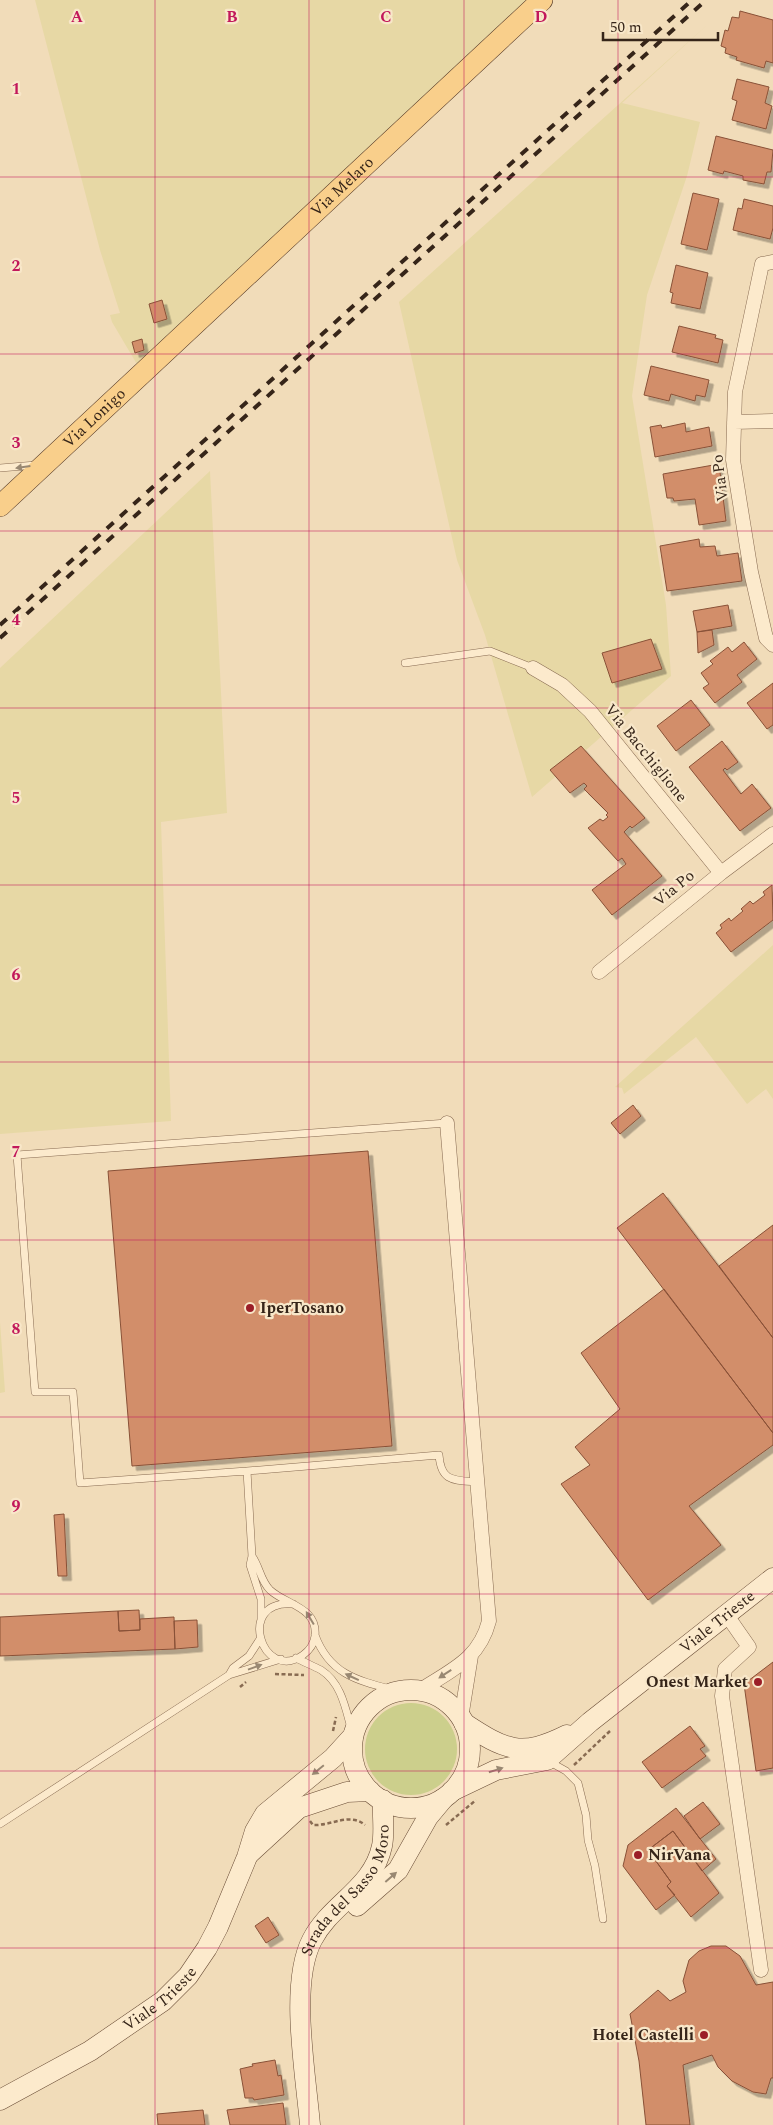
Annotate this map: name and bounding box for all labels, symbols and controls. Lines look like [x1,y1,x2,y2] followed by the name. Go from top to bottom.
[71,5,84,29] text: A
[226,5,238,29] text: B
[380,5,392,29] text: C
[535,5,548,29] text: D
[603,10,718,42] scale bar
[610,16,642,39] text: 50 m
[12,77,20,101] text: 1
[305,151,379,222] street label: Via Melaro
[12,254,21,278] text: 2
[57,382,131,454] street label: Via Lonigo
[12,431,21,455] text: 3
[705,453,735,503] street label: Via Po
[15,463,31,471] one-way arrow
[12,608,21,632] text: 4
[599,699,693,807] street label: Via Bacchiglione
[12,786,20,810] text: 5
[648,864,700,912] street label: Via Po
[12,963,21,987] text: 6
[12,1140,21,1164] text: 7
[260,1296,344,1320] place label: IperTosano
[244,1302,256,1314] marker: IperTosano
[12,1317,21,1341] text: 8
[12,1494,21,1518] text: 9
[674,1584,760,1659] street label: Viale Trieste
[305,1611,314,1624] one-way arrow
[247,1663,262,1670] one-way arrow
[438,1669,452,1678] one-way arrow
[646,1670,748,1694] place label: Onest Market
[345,1673,359,1681] one-way arrow
[752,1676,764,1688] marker: Onest Market
[312,1765,325,1776] one-way arrow
[488,1766,503,1774] one-way arrow
[295,1824,395,1959] street label: Strada del Sasso Moro
[648,1843,711,1867] place label: NirVana
[632,1849,644,1861] marker: NirVana
[384,1871,396,1883] one-way arrow
[118,1962,203,2037] street label: Viale Trieste
[592,2023,694,2047] place label: Hotel Castelli
[698,2029,710,2041] marker: Hotel Castelli

